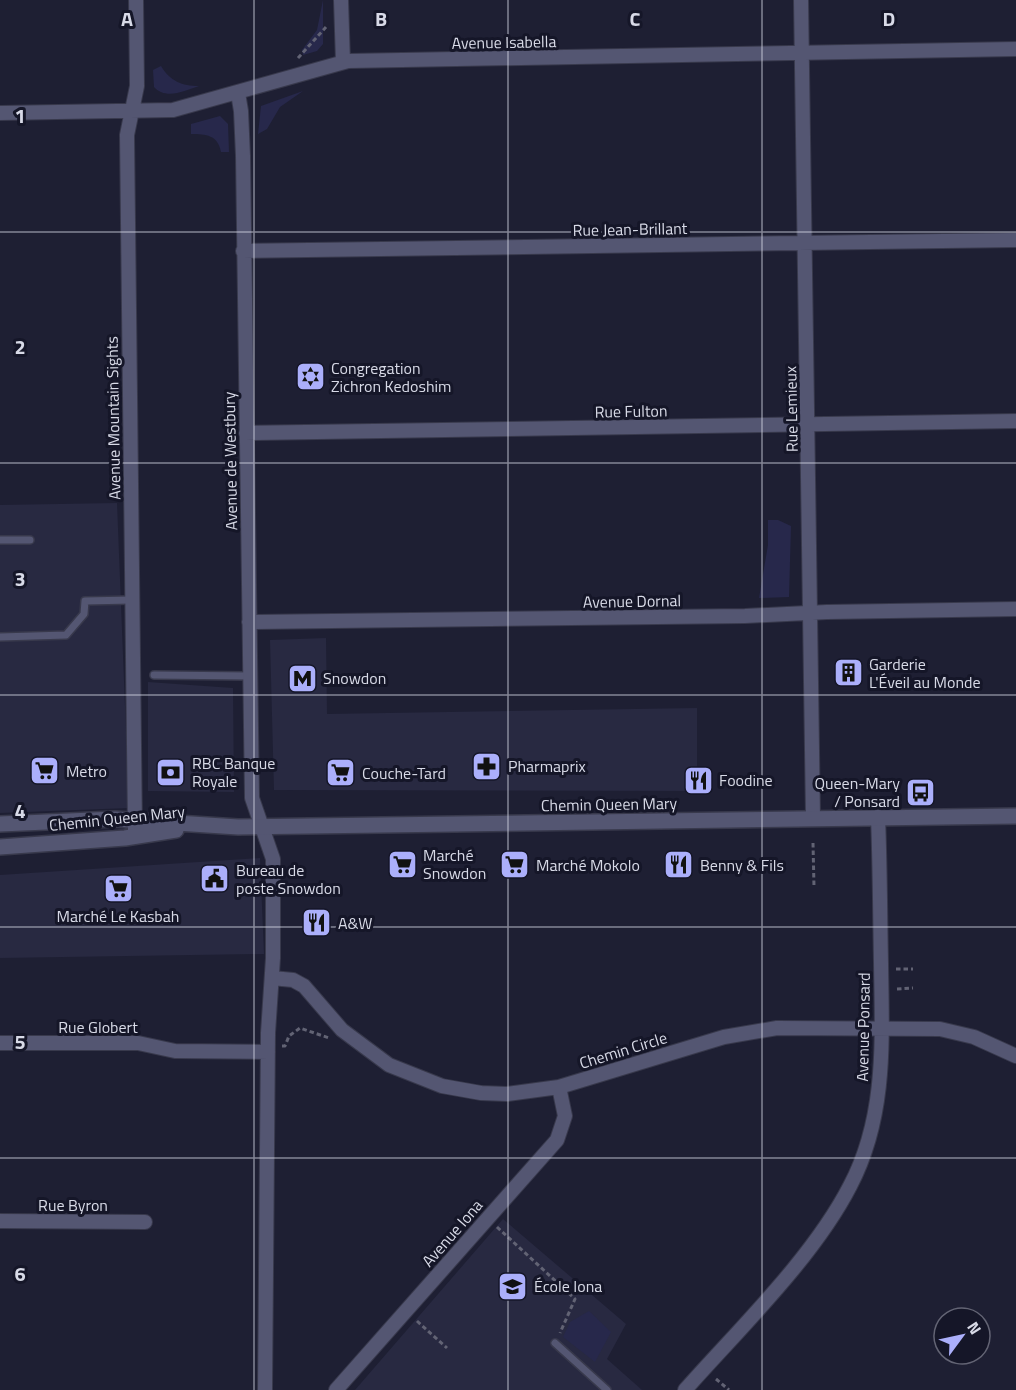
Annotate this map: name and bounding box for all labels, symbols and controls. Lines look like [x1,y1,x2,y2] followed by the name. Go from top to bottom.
[121,3,133,34] text: A
[375,3,387,34] text: B
[630,3,641,34] text: C
[883,3,895,34] text: D
[451,29,557,55] street label: Avenue Isabella
[14,100,26,131] text: 1
[572,216,688,242] street label: Rue Jean-Brillant
[14,331,26,362] text: 2
[100,336,126,500] street label: Avenue Mountain Sights
[331,356,451,398] place label: Congregation Zichron Kedoshim
[294,361,326,393] synagogue icon: Congregation Zichron Kedoshim
[778,366,804,452] street label: Rue Lemieux
[217,391,243,531] street label: Avenue de Westbury
[594,398,668,424] street label: Rue Fulton
[14,563,26,594] text: 3
[583,588,681,614] street label: Avenue Dornal
[869,652,981,694] place label: Garderie L'Éveil au Monde
[832,657,864,689] building icon: Garderie L'Éveil au Monde
[286,662,318,694] metro station icon: Snowdon
[323,666,386,690] place label: Snowdon
[471,750,503,782] pharmacy icon: Pharmaprix
[192,751,275,793] place label: RBC Banque Royale
[508,754,586,778] place label: Pharmaprix
[29,755,61,787] supermarket icon: Metro
[155,756,187,788] bank icon: RBC Banque Royale
[325,757,357,789] supermarket icon: Couche-Tard
[66,759,107,783] place label: Metro
[362,761,446,785] place label: Couche-Tard
[682,764,714,796] restaurant icon: Foodine
[719,768,773,792] place label: Foodine
[814,771,900,813] place label: Queen-Mary / Ponsard
[905,776,937,808] bus stop icon: Queen-Mary / Ponsard
[541,791,678,817] street label: Chemin Queen Mary
[14,795,26,826] text: 4
[48,799,186,837] street label: Chemin Queen Mary
[423,843,486,885] place label: Marché Snowdon
[386,848,418,880] supermarket icon: Marché Snowdon
[499,849,531,881] supermarket icon: Marché Mokolo
[663,849,695,881] restaurant icon: Benny & Fils
[536,853,640,877] place label: Marché Mokolo
[700,853,784,877] place label: Benny & Fils
[236,858,341,900] place label: Bureau de poste Snowdon
[199,863,231,895] public building icon: Bureau de poste Snowdon
[102,872,134,904] supermarket icon: Marché Le Kasbah
[57,904,179,928] place label: Marché Le Kasbah
[301,907,333,939] restaurant icon: A&W
[338,911,372,935] place label: A&W
[850,972,876,1082] street label: Avenue Ponsard
[58,1015,138,1039] street label: Rue Globert
[576,1025,670,1075] street label: Chemin Circle
[14,1026,26,1057] text: 5
[38,1193,108,1217] street label: Rue Byron
[416,1194,488,1272] street label: Avenue Iona
[14,1258,26,1289] text: 6
[497,1270,529,1302] school or university icon: École Iona
[534,1274,602,1298] place label: École Iona
[932,1306,992,1366] north arrow
[961,1317,988,1339] text: N

